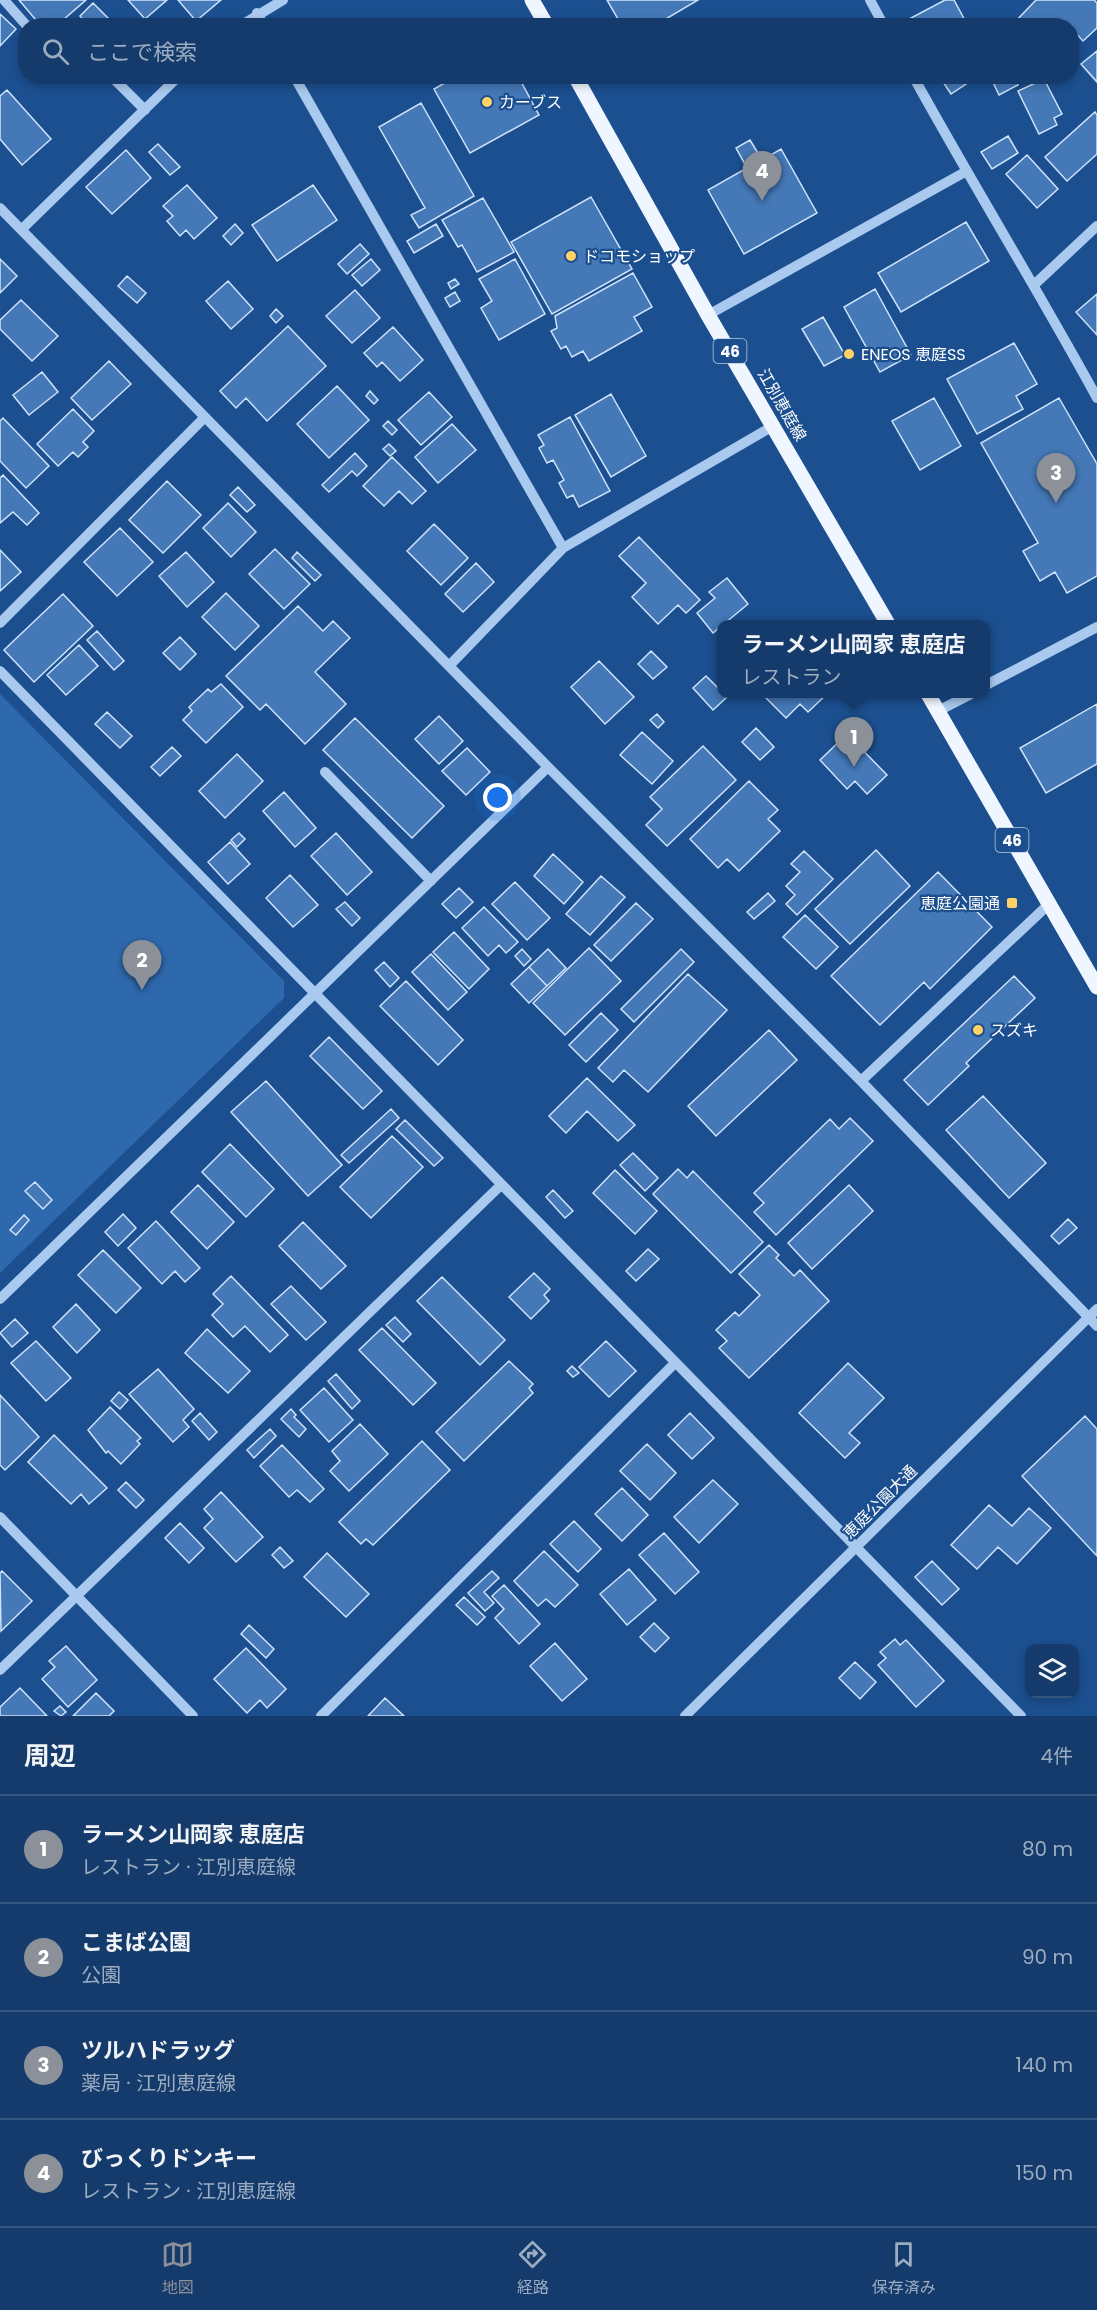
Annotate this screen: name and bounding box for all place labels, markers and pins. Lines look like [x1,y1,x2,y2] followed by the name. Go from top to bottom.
[499,91,562,114] place label: カーブス
[480,95,494,109] marker: カーブス
[742,152,782,201] pin: 4
[583,245,695,268] place label: ドコモショップ
[564,249,578,263] marker: ドコモショップ
[861,343,966,366] place label: ENEOS 恵庭SS
[842,347,856,361] marker: ENEOS 恵庭SS
[1036,454,1076,503] pin: 3
[834,718,874,767] pin: 1
[920,892,1000,915] place label: 恵庭公園通
[1005,896,1019,910] marker: 恵庭公園通
[122,940,162,990] pin: 2
[990,1019,1038,1042] place label: スズキ
[971,1023,985,1037] marker: スズキ

